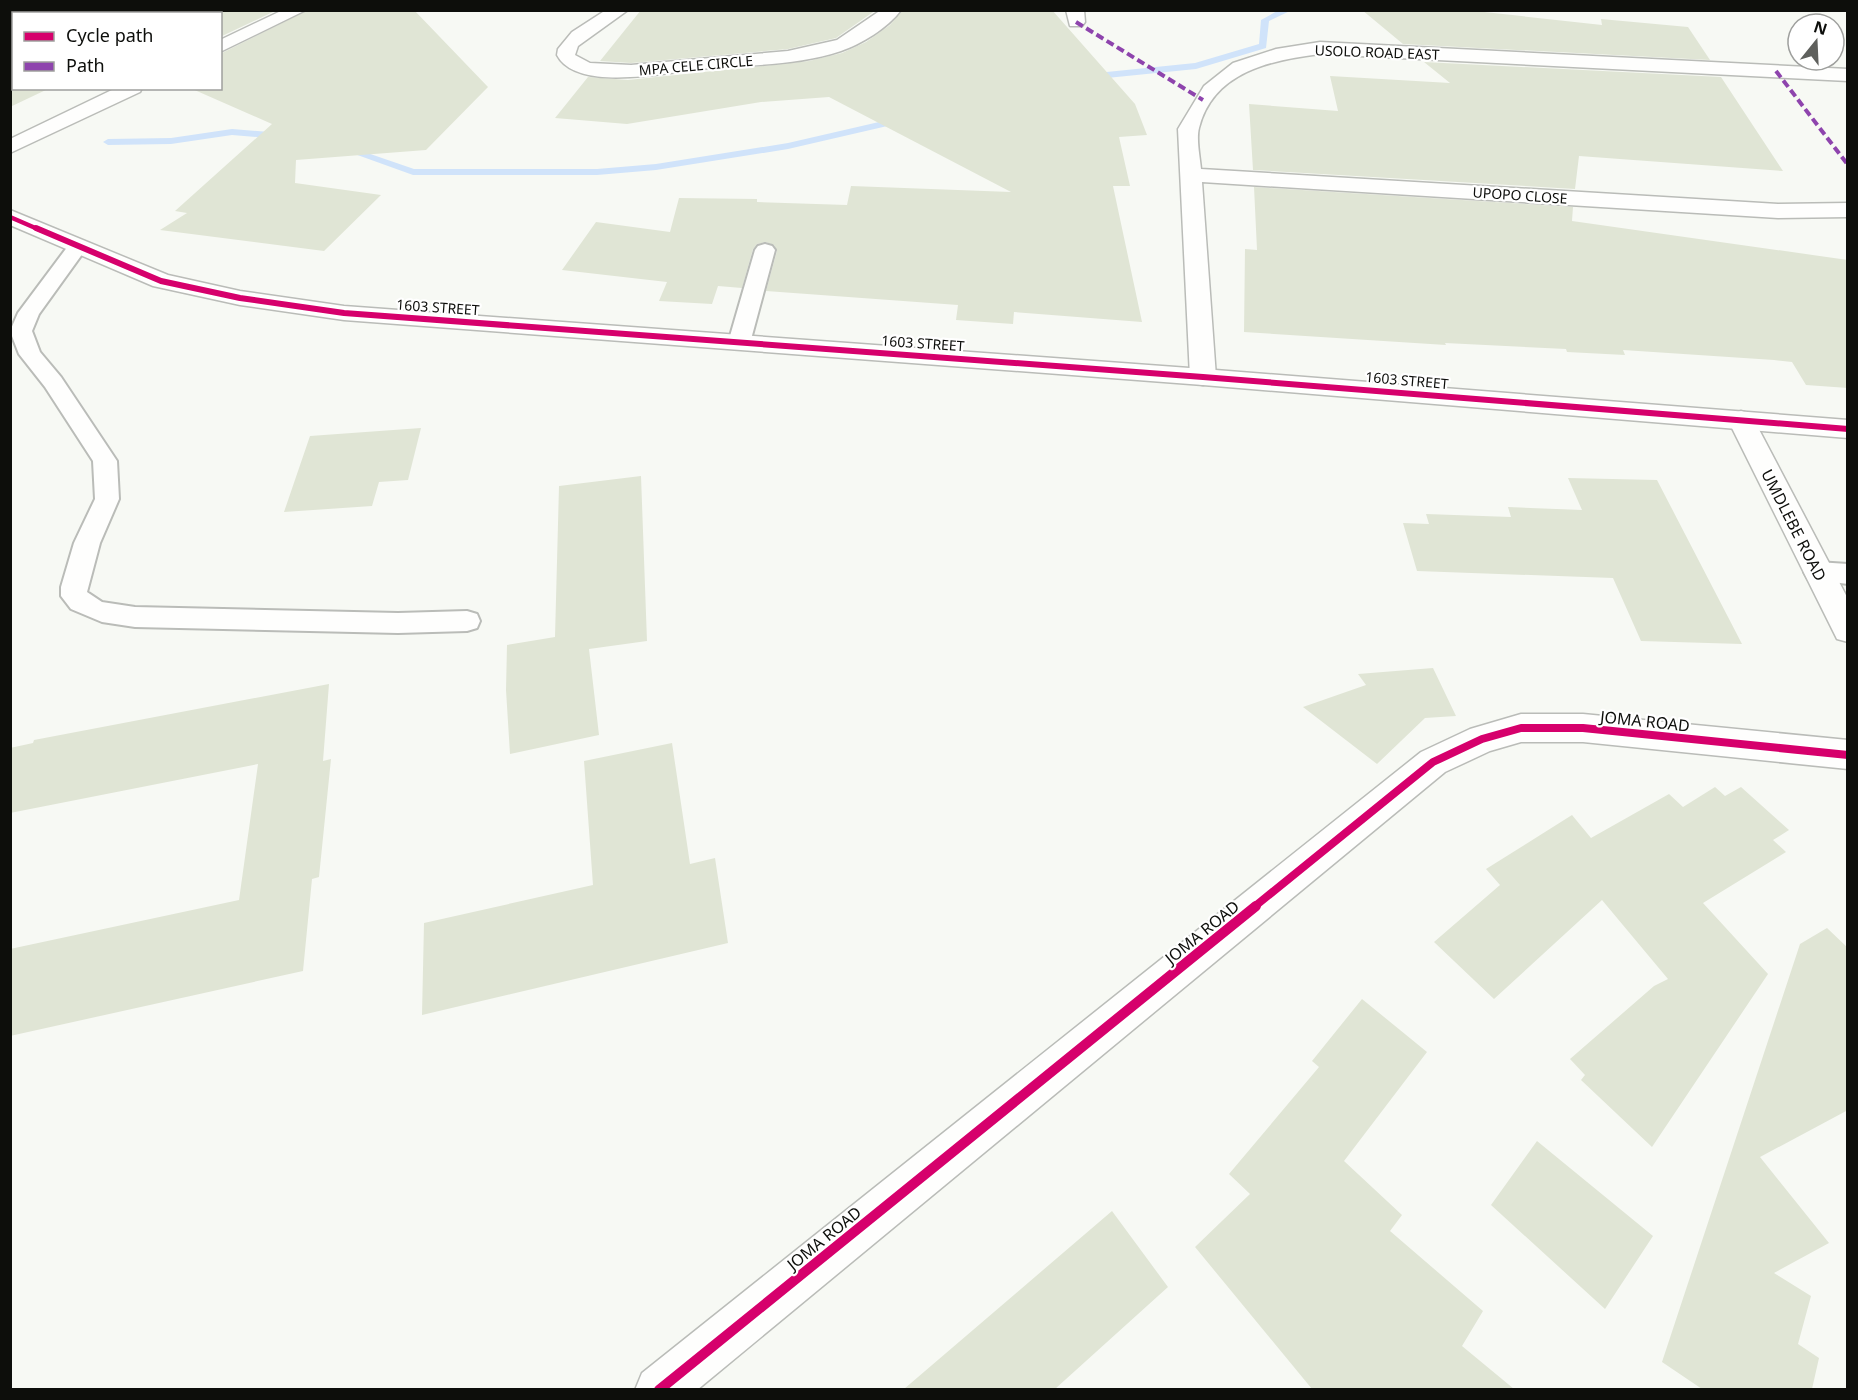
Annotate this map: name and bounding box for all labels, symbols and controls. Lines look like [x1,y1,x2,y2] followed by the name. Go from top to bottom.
[12,12,222,90] legend
[1786,12,1846,72] north arrow
[1811,15,1830,40] text: N
[66,23,153,47] text: Cycle path
[1314,40,1440,64] street label: USOLO ROAD EAST
[638,51,754,79] street label: MPA CELE CIRCLE
[66,53,105,77] text: Path
[1472,182,1568,208] street label: UPOPO CLOSE
[396,295,480,319] street label: 1603 STREET
[881,331,965,355] street label: 1603 STREET
[1365,367,1449,393] street label: 1603 STREET
[1756,465,1832,585] street label: UMDLEBE ROAD
[1597,705,1691,737] street label: JOMA ROAD
[1159,895,1244,970] street label: JOMA ROAD
[781,1201,866,1276] street label: JOMA ROAD

